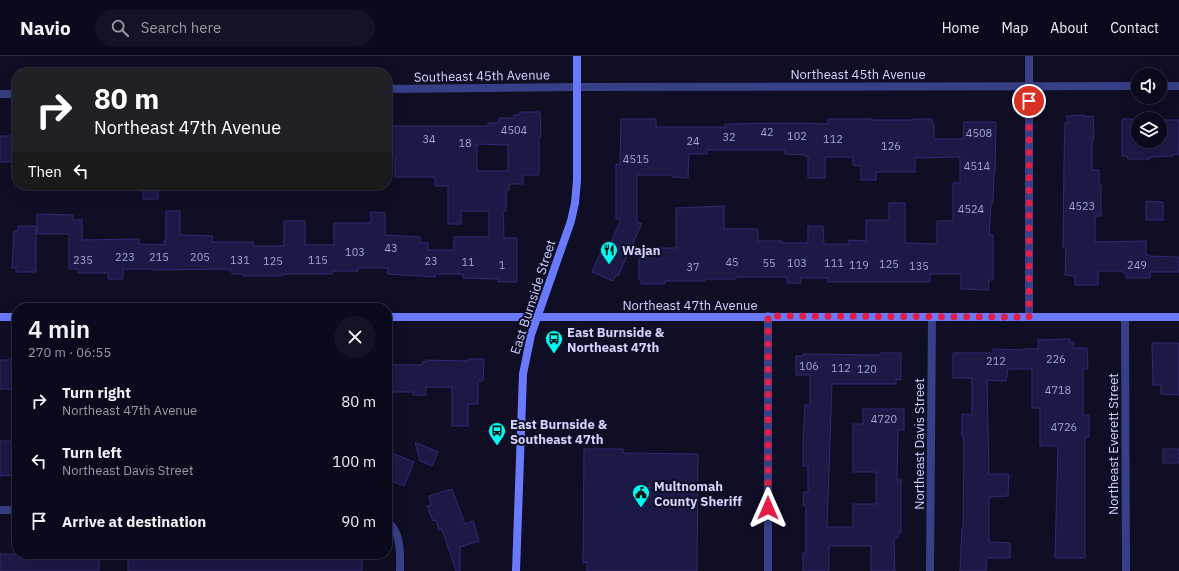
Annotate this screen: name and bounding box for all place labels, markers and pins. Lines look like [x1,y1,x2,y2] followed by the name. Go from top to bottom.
[1012,84,1046,118] pin
[599,240,619,265] restaurant icon: Wajan
[622,242,661,259] place label: Wajan
[567,324,665,356] place label: East Burnside & Northeast 47th
[544,329,564,354] bus stop icon: East Burnside & Northeast 47th
[510,416,608,448] place label: East Burnside & Southeast 47th
[487,421,507,446] bus stop icon: East Burnside & Southeast 47th
[654,478,742,510] place label: Multnomah County Sheriff
[631,483,651,508] public building icon: Multnomah County Sheriff

